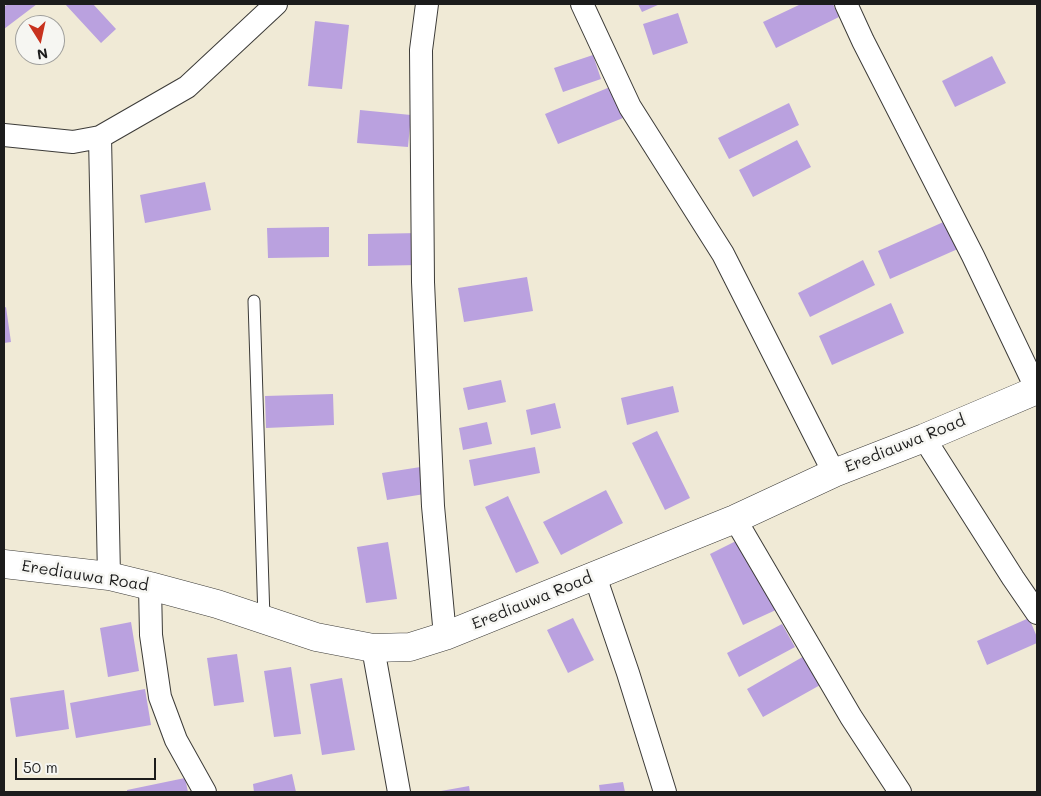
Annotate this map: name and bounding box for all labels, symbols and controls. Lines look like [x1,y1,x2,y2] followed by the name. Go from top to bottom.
[15,15,65,65] north arrow
[36,44,49,65] text: N
[842,411,968,477] street label: Erediauwa Road
[20,556,150,596] street label: Erediauwa Road
[469,568,595,634] street label: Erediauwa Road
[18,748,159,780] scale bar
[23,757,58,777] text: 50 m

